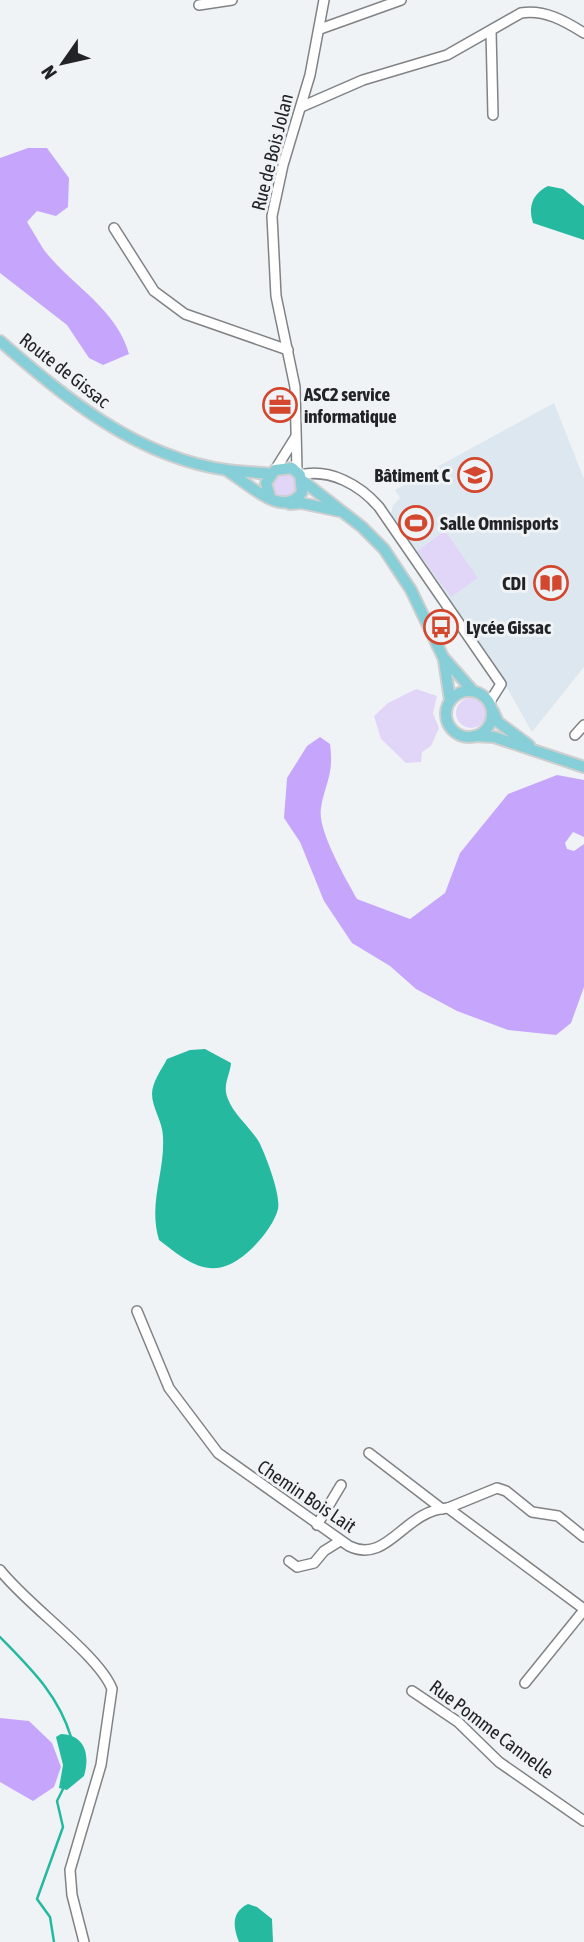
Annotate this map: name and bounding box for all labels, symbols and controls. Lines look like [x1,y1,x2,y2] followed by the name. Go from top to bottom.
[28,28,98,98] north arrow
[37,62,61,83] text: N
[247,91,297,213] street label: Rue de Bois Jolan
[16,328,115,413] street label: Route de Gissac
[303,383,397,427] place label: ASC2 service informatique
[261,386,299,424] office icon: ASC2 service informatique
[456,456,494,494] school or university icon: Bâtiment C
[374,464,450,486] place label: Bâtiment C
[397,504,435,542] sports icon: Salle Omnisports
[440,512,559,534] place label: Salle Omnisports
[532,564,570,602] library icon: CDI
[502,572,526,594] place label: CDI
[422,608,460,646] bus stop icon: Lycée Gissac
[466,616,551,638] place label: Lycée Gissac
[254,1455,360,1537] street label: Chemin Bois Lait
[426,1675,558,1783] street label: Rue Pomme Cannelle

